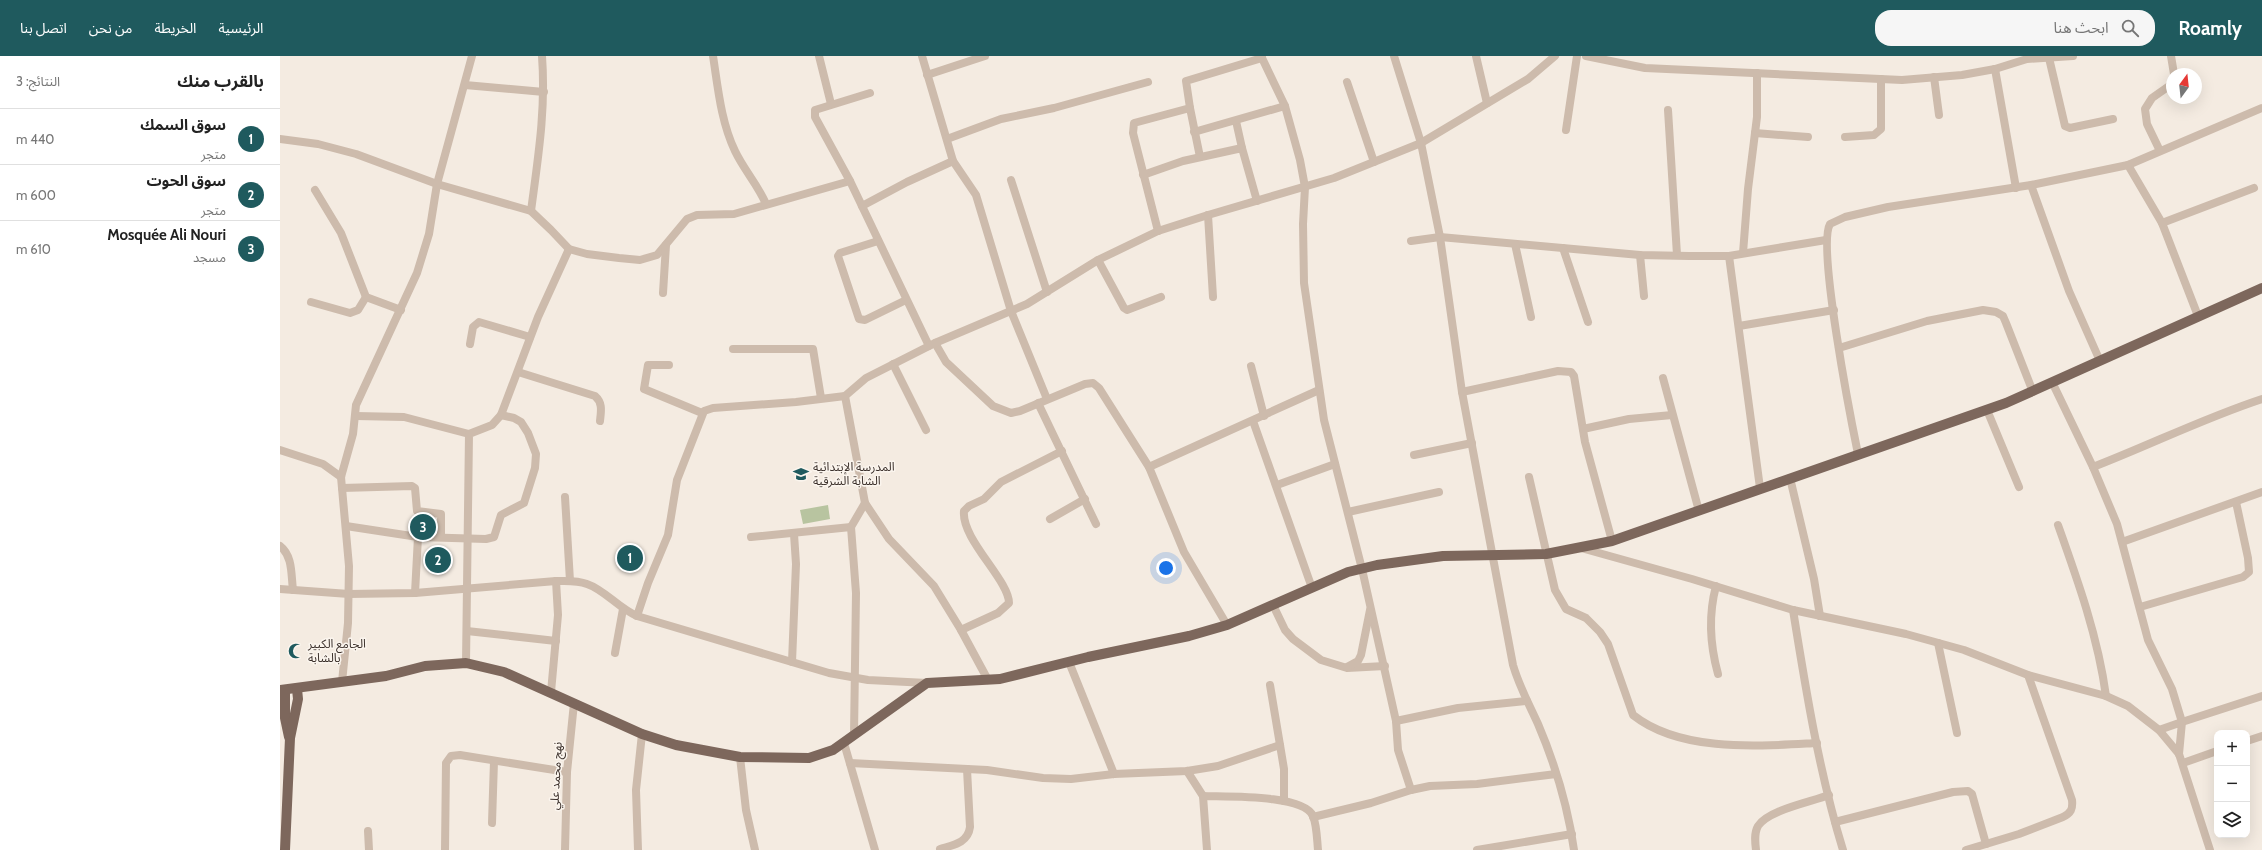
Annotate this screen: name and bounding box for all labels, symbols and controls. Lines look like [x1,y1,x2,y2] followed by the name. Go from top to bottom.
[1875,10,2155,46] search box
[2119,17,2141,39] icon: search
[2179,17,2242,40] text: Roamly
[20,19,67,37] text: اتصل بنا
[89,19,132,37] text: من نحن
[154,19,196,37] text: الخريطة
[218,19,263,37] text: الرئيسية
[2053,19,2109,37] text: ابحث هنا
[2166,68,2202,104] north arrow
[177,71,264,91] text: بالقرب منك
[16,73,60,89] text: النتائج: 3
[140,116,226,134] text: سوق السمك
[16,131,54,147] text: 440 m
[249,131,253,147] text: 1
[201,146,226,162] text: متجر
[146,172,226,190] text: سوق الحوت
[16,187,56,203] text: 600 m
[248,187,254,203] text: 2
[201,202,226,218] text: متجر
[107,226,226,244] text: Mosquée Ali Nouri
[16,241,51,257] text: 610 m
[248,241,255,257] text: 3
[193,249,226,265] text: مسجد
[813,459,895,488] place label: المدرسة الإبتدائية الشابة الشرقية
[792,465,810,483] school or university icon: المدرسة الإبتدائية الشابة الشرقية
[410,512,436,542] pin: 3
[617,543,643,573] pin: 1
[425,545,451,575] pin: 2
[1156,558,1176,578] your location
[307,636,366,665] place label: الجامع الكبير بالشابة
[287,642,305,660] mosque icon: الجامع الكبير بالشابة
[2214,730,2250,838] map controls
[2214,730,2250,766] button: +
[546,742,568,811] street label: نهج محمد علي
[2214,766,2250,802] button: −
[2214,802,2250,838] button: layers

